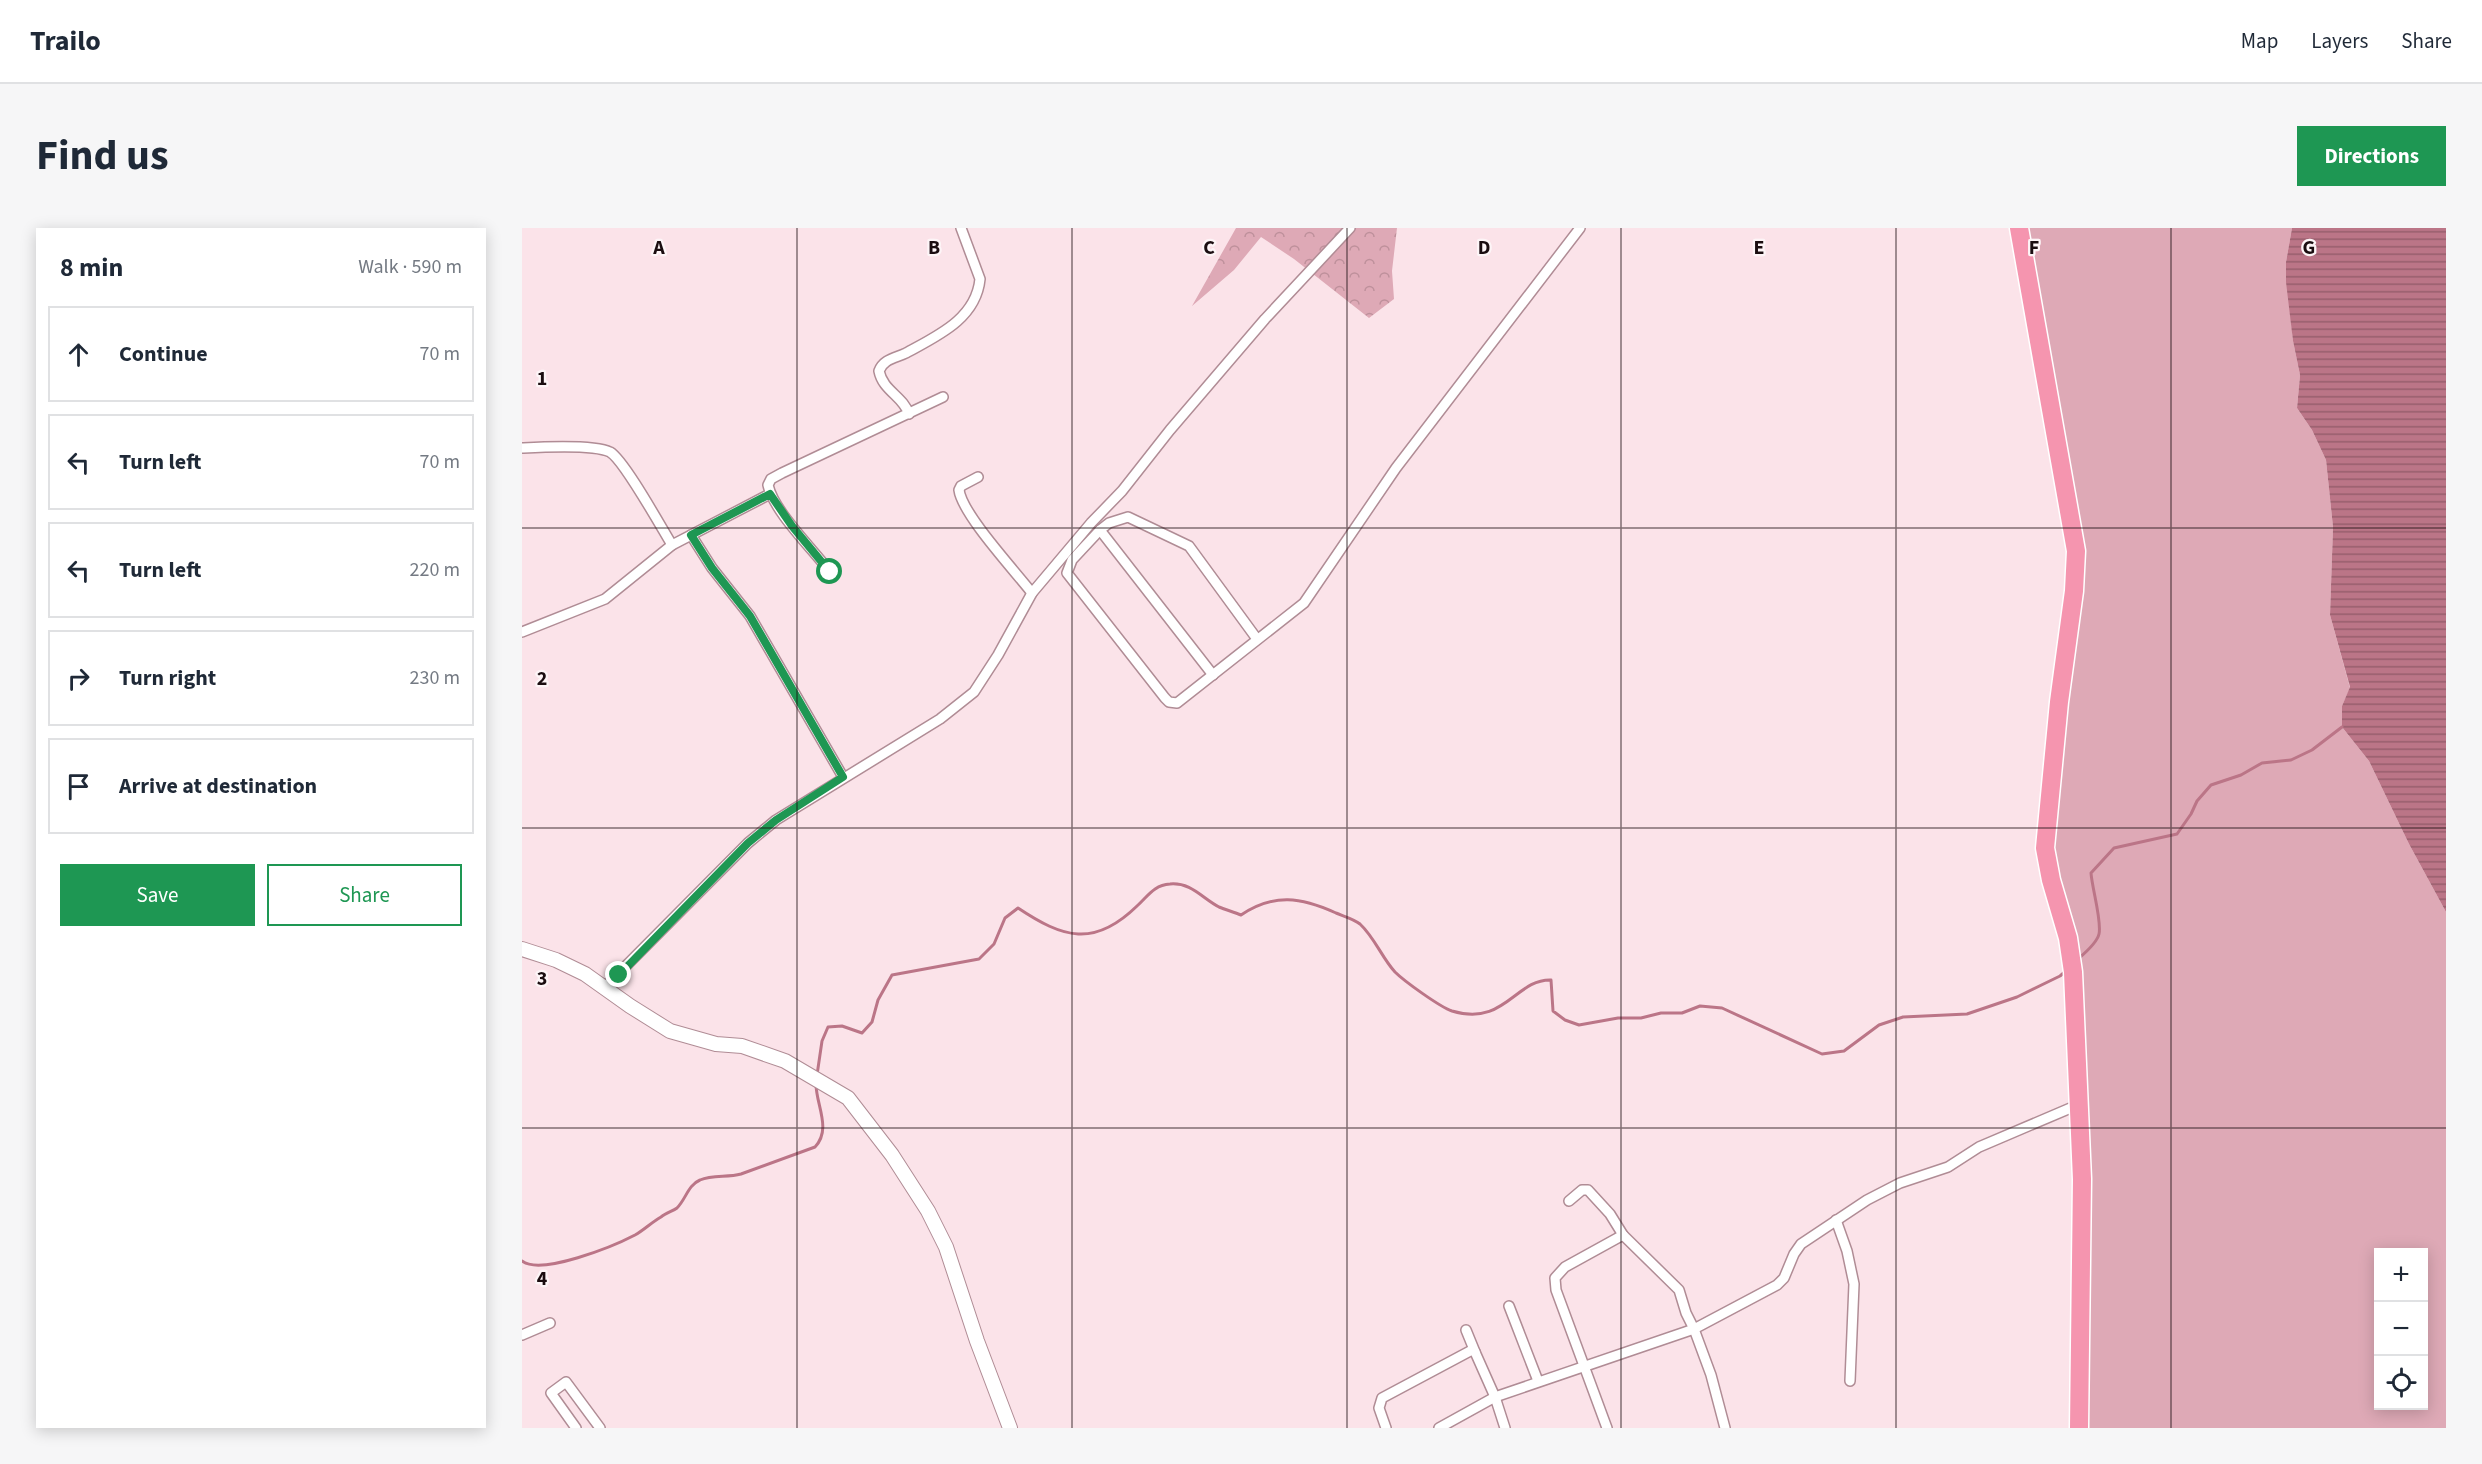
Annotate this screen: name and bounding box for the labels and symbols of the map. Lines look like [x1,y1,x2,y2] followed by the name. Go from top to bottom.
[652,234,665,262] text: A
[928,234,940,262] text: B
[1203,234,1215,262] text: C
[1478,234,1490,262] text: D
[1754,234,1764,262] text: E
[2029,234,2039,262] text: F
[2303,234,2315,262] text: G
[537,365,547,393] text: 1
[816,558,842,584] route start
[537,665,547,693] text: 2
[605,961,631,987] route end
[537,965,547,993] text: 3
[537,1265,548,1293] text: 4

